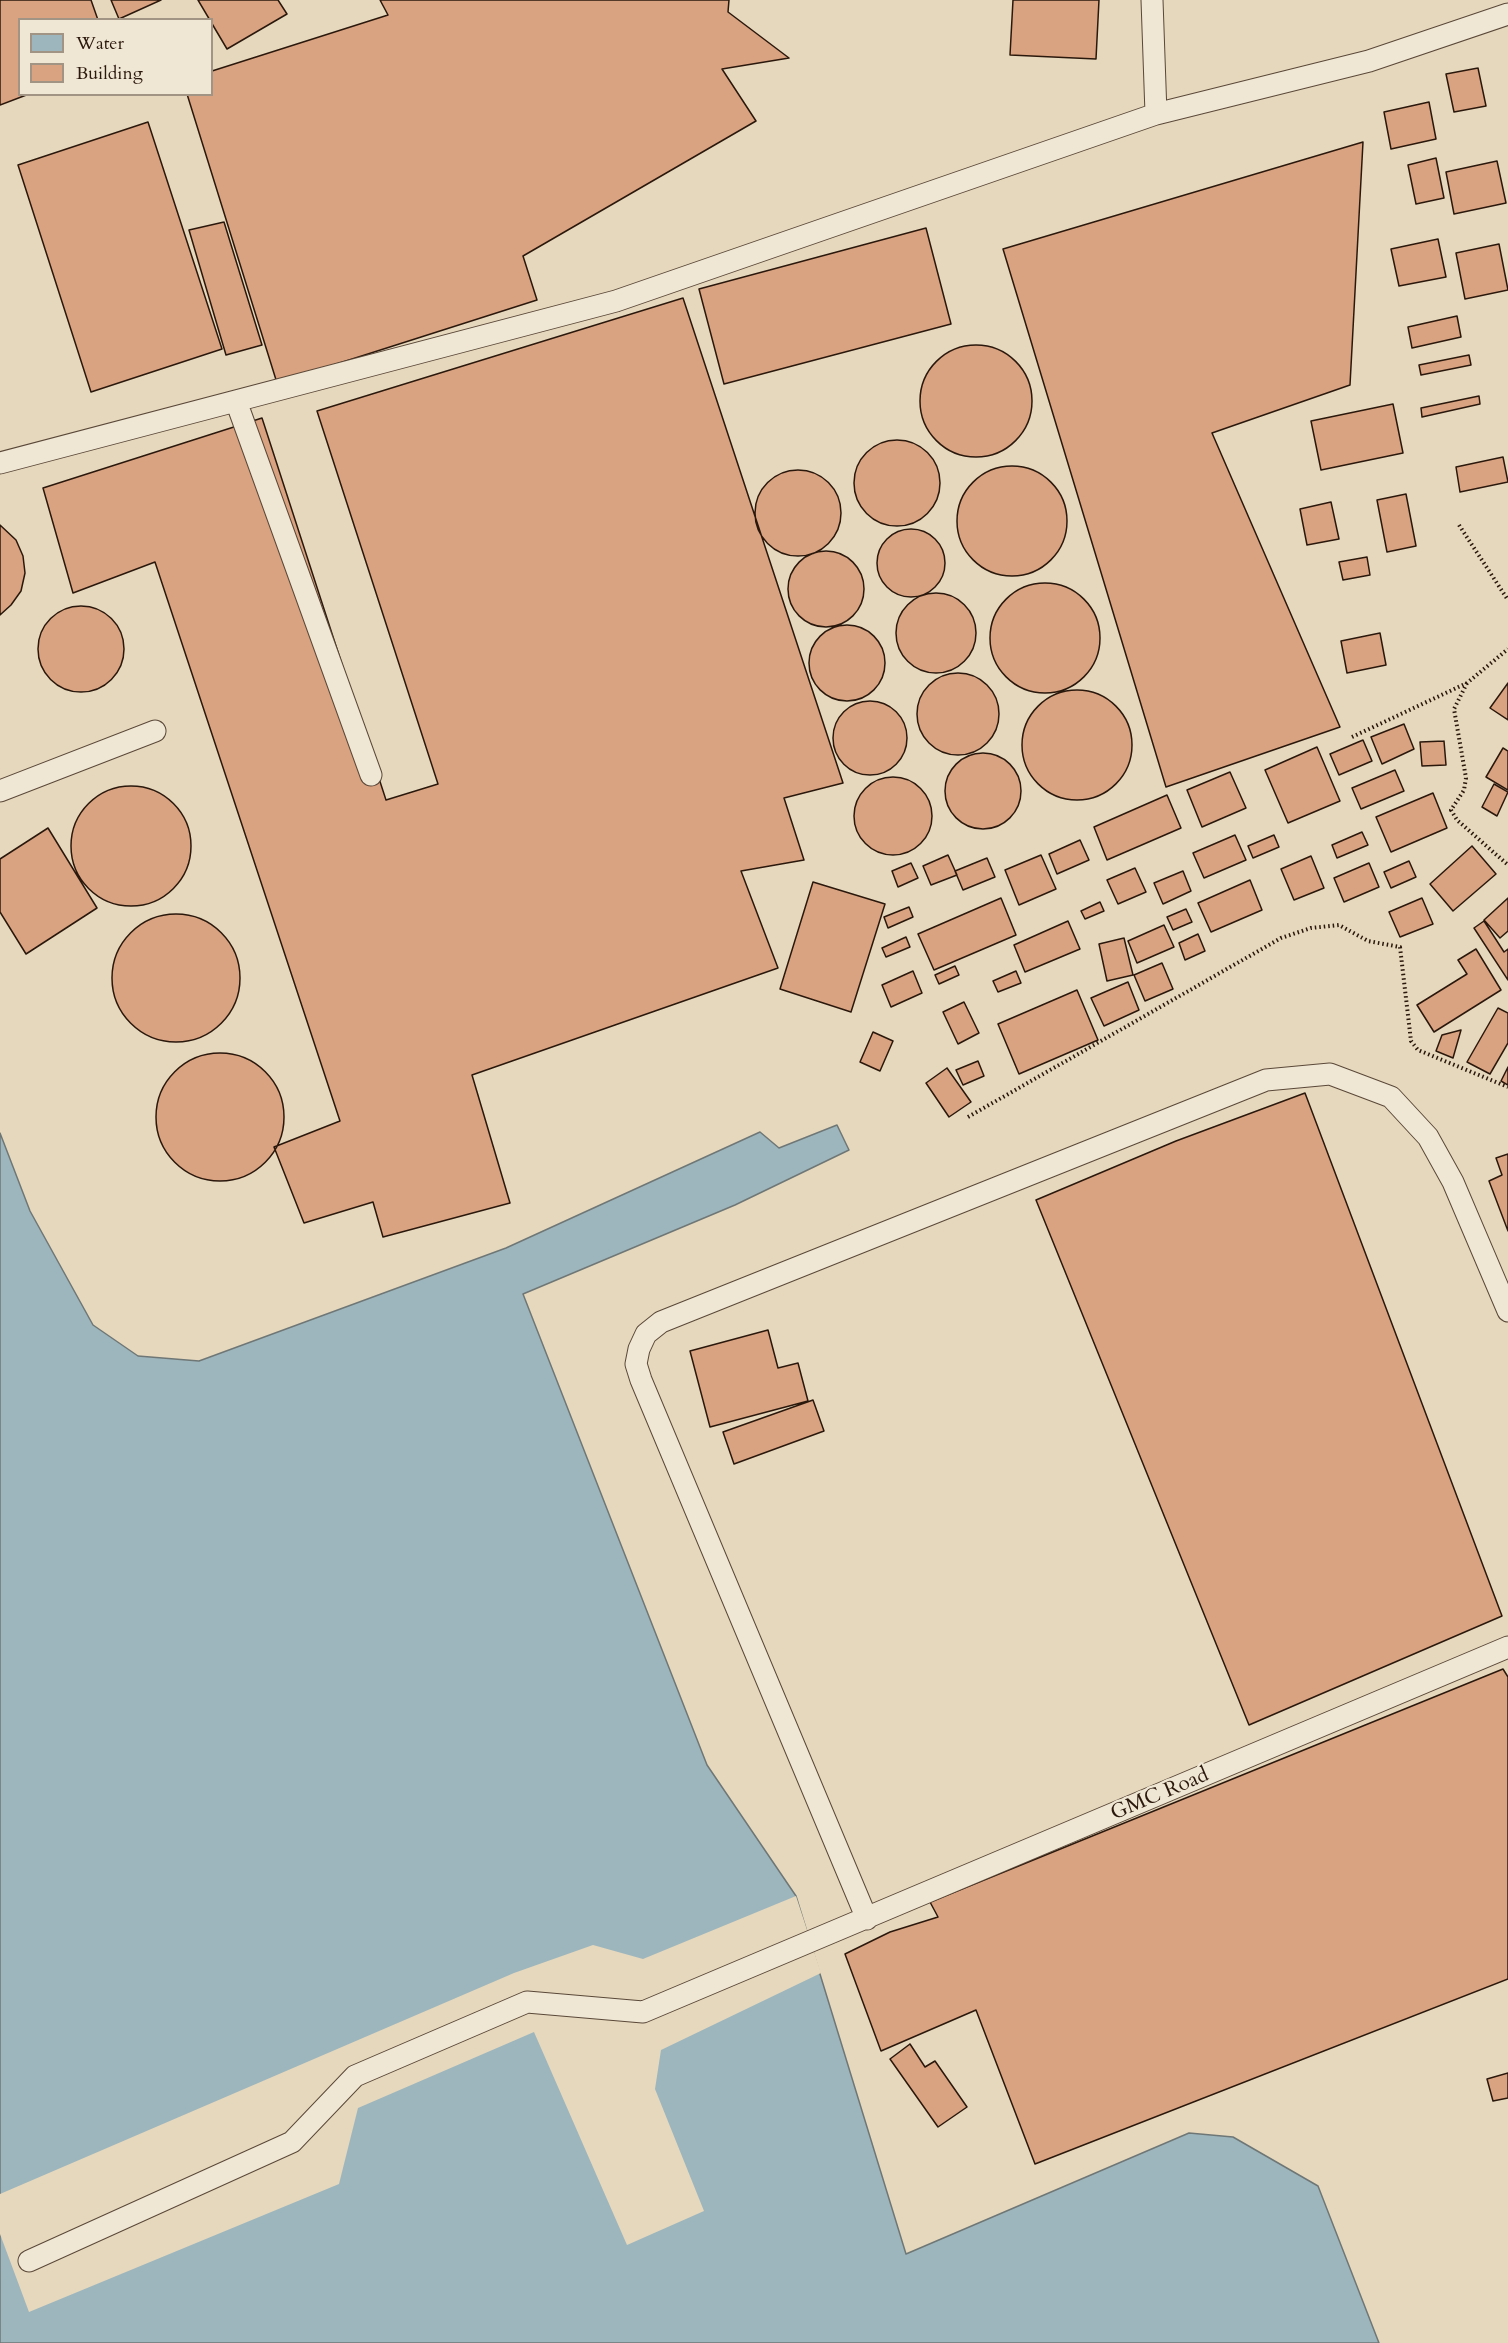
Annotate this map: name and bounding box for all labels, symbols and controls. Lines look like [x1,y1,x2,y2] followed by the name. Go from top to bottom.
[18,18,213,96] legend
[76,31,124,56] text: Water
[76,61,143,86] text: Building
[1107,1763,1213,1827] street label: GMC Road

